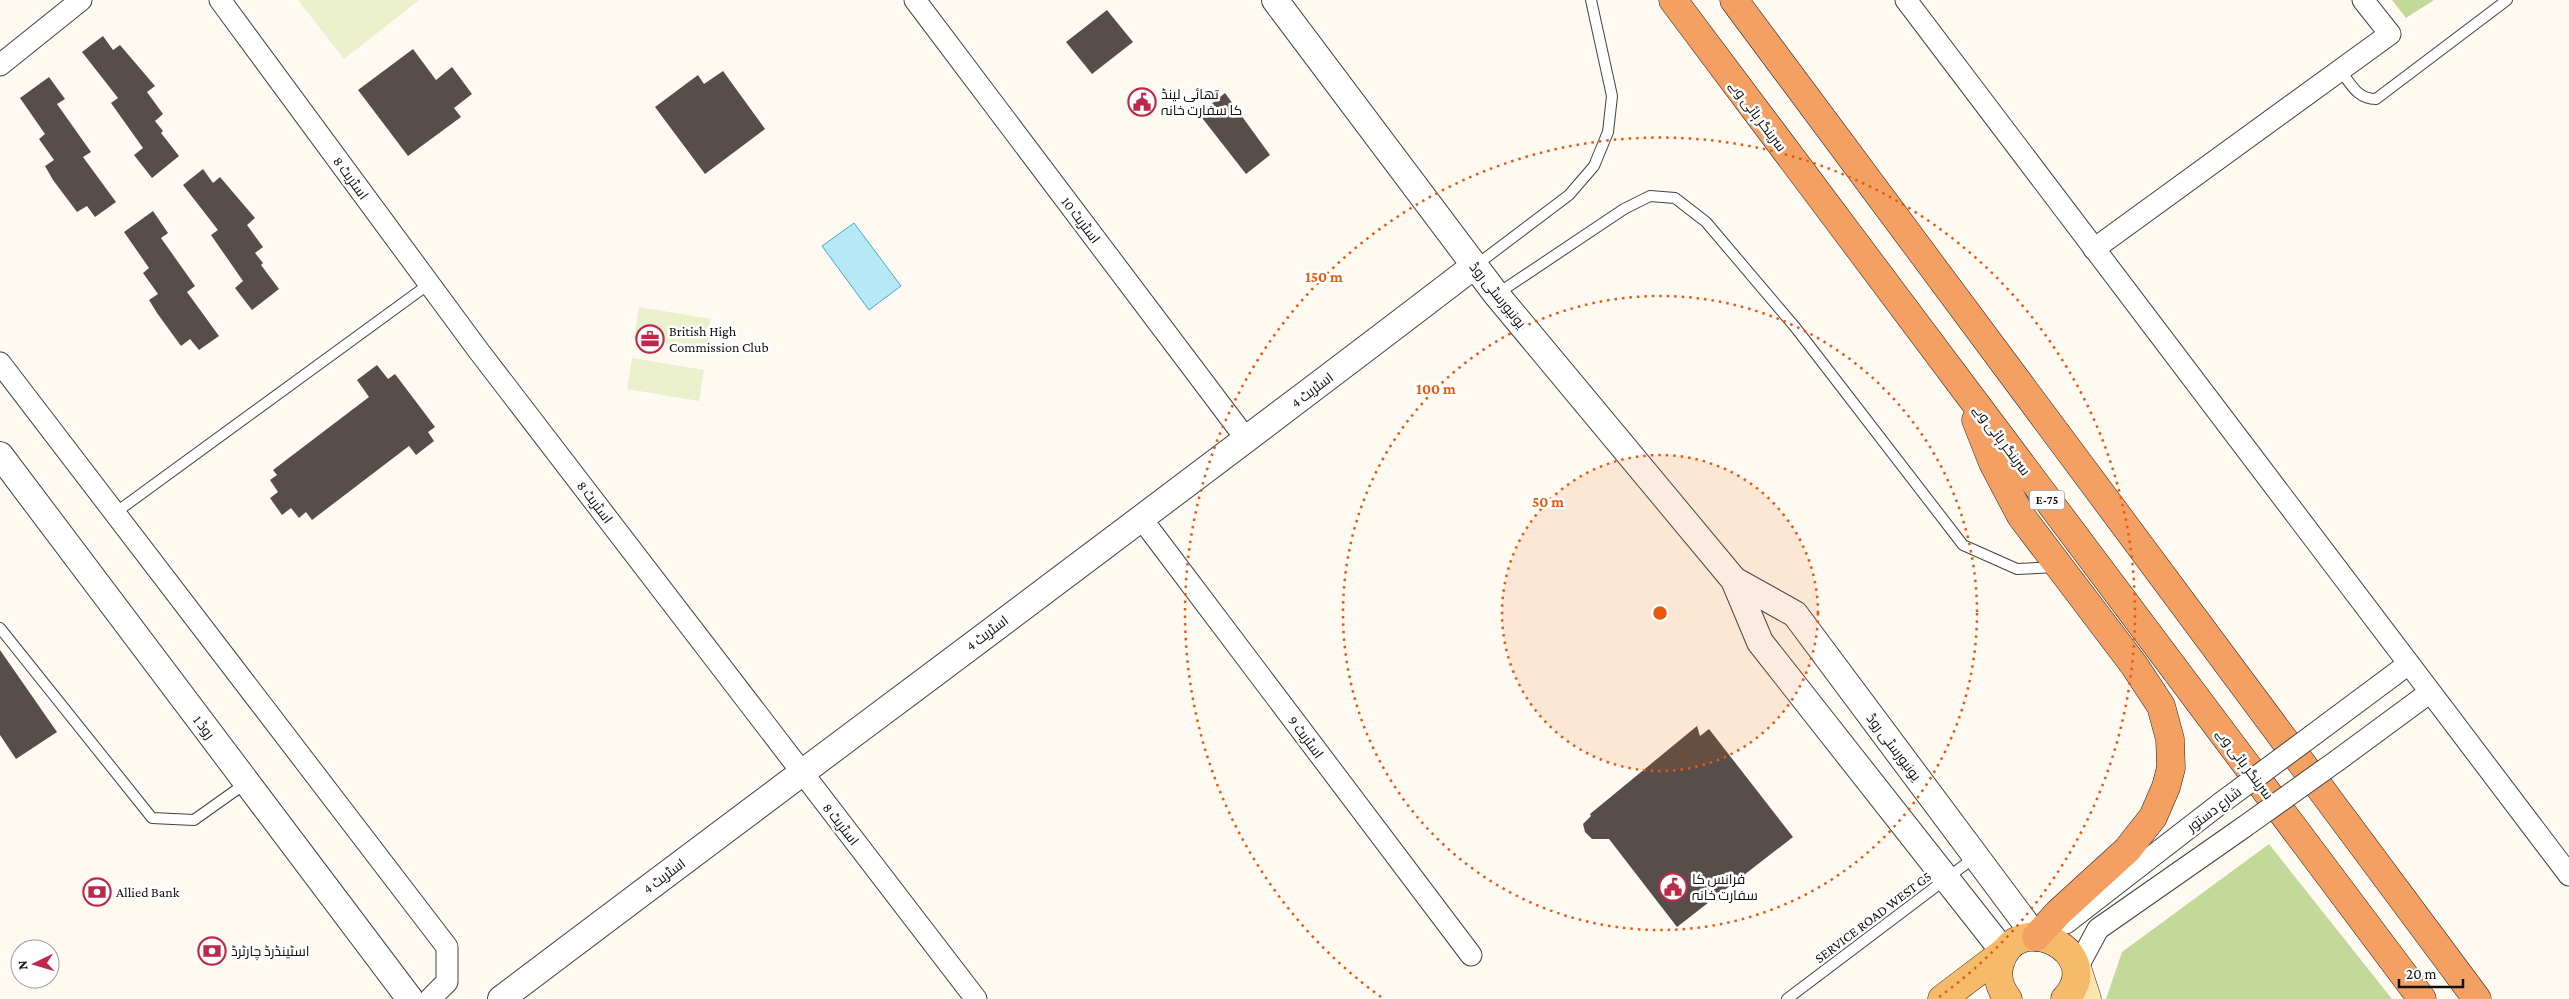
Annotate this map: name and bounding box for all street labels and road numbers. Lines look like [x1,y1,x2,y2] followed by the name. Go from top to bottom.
[1725,77,1790,155] street label: سرینگر ہائی وے
[330,153,372,203] street label: اسٹریٹ 8
[1058,194,1104,246] street label: اسٹریٹ 10
[1467,259,1530,331] street label: یونیورسٹی روڈ
[1288,369,1336,411] street label: اسٹریٹ 4
[1969,401,2034,479] street label: سرینگر ہائی وے
[574,478,616,526] street label: اسٹریٹ 8
[2030,490,2064,510] road number: E-75
[963,612,1011,654] street label: اسٹریٹ 4
[1863,710,1925,784] street label: یونیورسٹی روڈ
[190,712,218,742] street label: روڈ 1
[1285,713,1327,761] street label: اسٹریٹ 9
[2212,725,2277,803] street label: سرینگر ہائی وے
[2183,783,2245,836] street label: شارع دستور
[820,800,862,848] street label: اسٹریٹ 8
[640,855,688,897] street label: اسٹریٹ 4
[1812,868,1934,966] street label: SERVICE ROAD WEST G5

